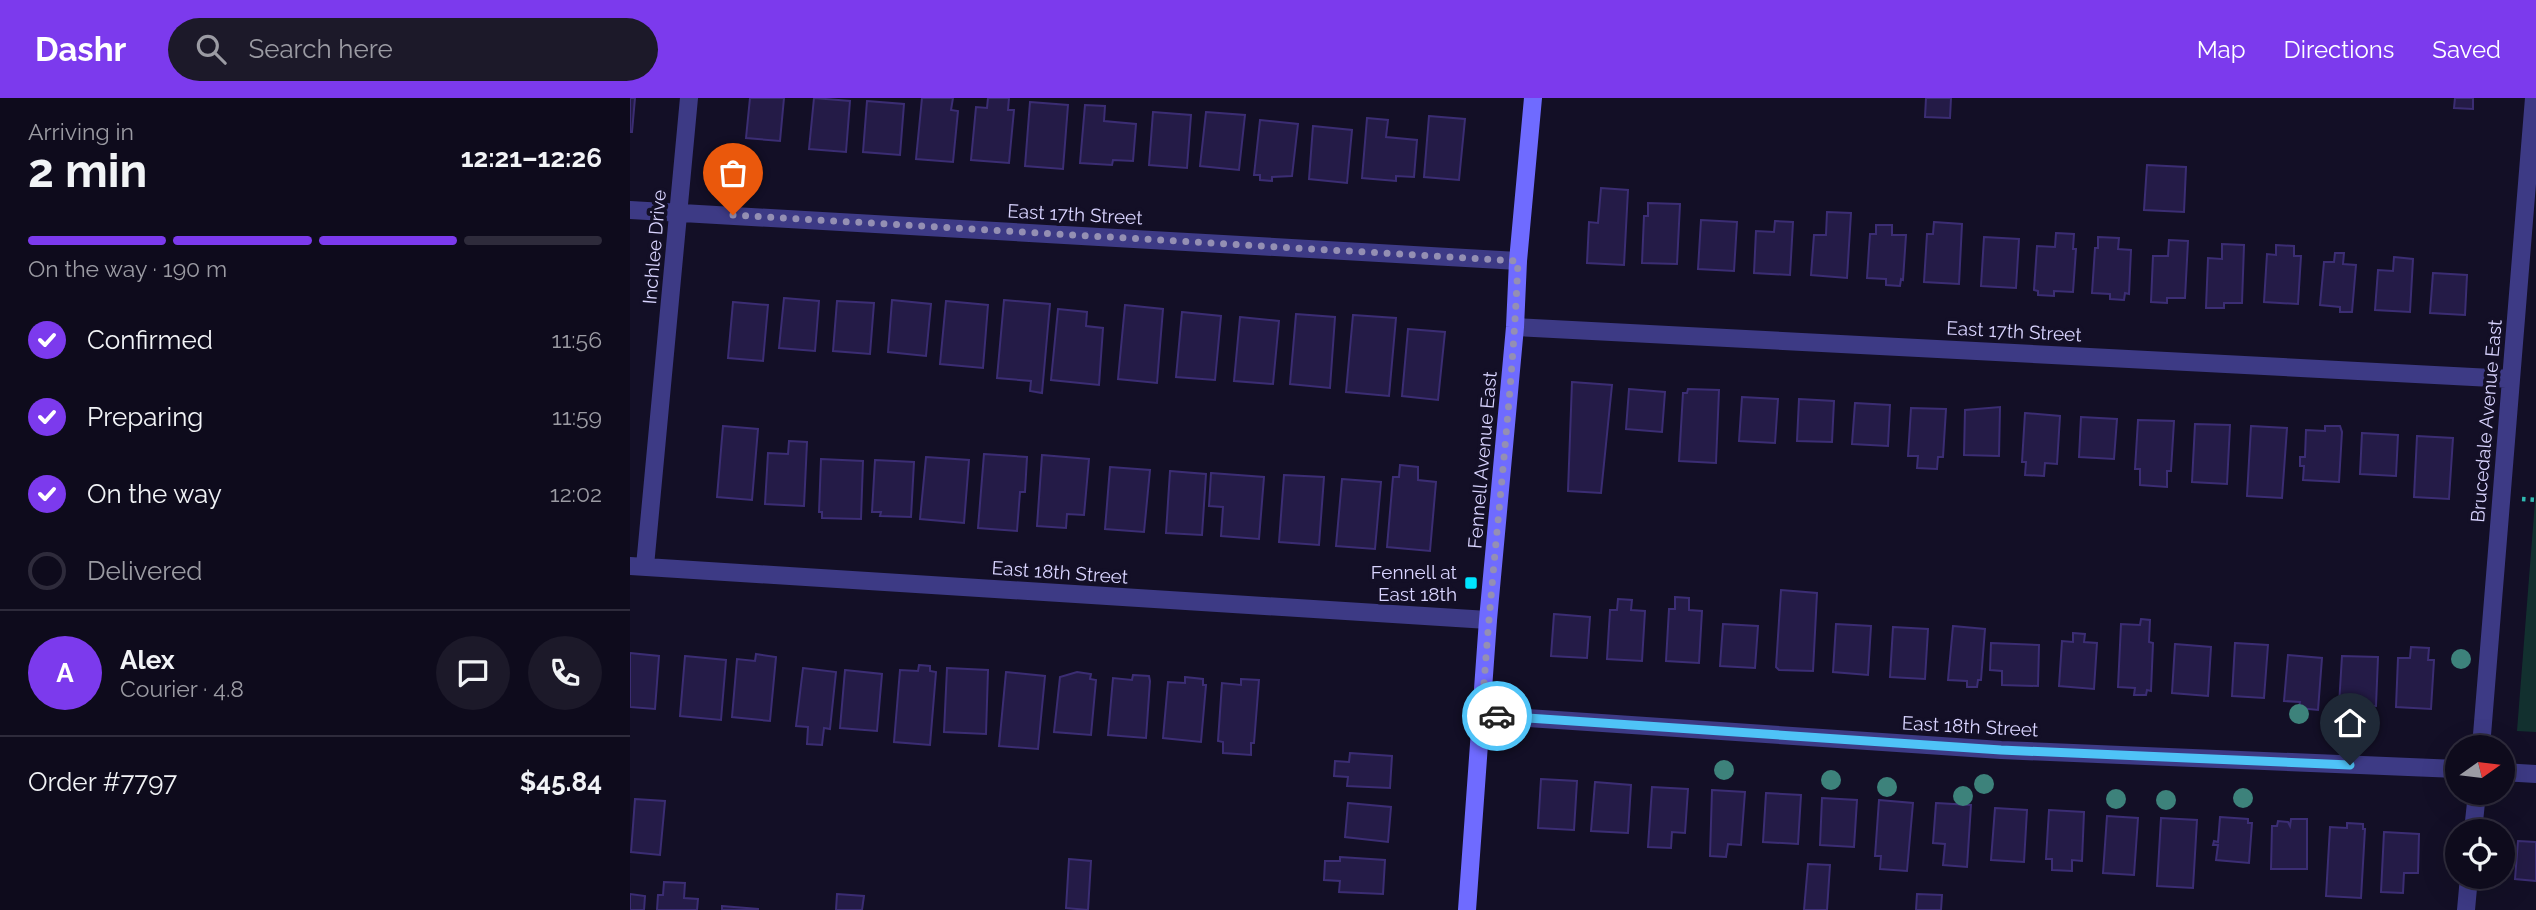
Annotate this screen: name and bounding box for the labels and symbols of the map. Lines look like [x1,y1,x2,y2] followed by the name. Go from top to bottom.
[703,143,763,215] pin
[638,189,670,305] street label: Inchlee Drive
[1007,199,1144,229] street label: East 17th Street
[1946,316,2083,346] street label: East 17th Street
[2466,318,2506,523] street label: Brucedale Avenue East
[1463,370,1501,550] street label: Fennell Avenue East
[991,556,1130,588] street label: East 18th Street
[1371,561,1458,605] place label: Fennell at East 18th
[1463,575,1479,591] marker: Fennell at East 18th
[1462,681,1532,751] courier
[2320,693,2380,765] pin
[1901,711,2039,741] street label: East 18th Street
[2445,735,2515,805] north arrow

